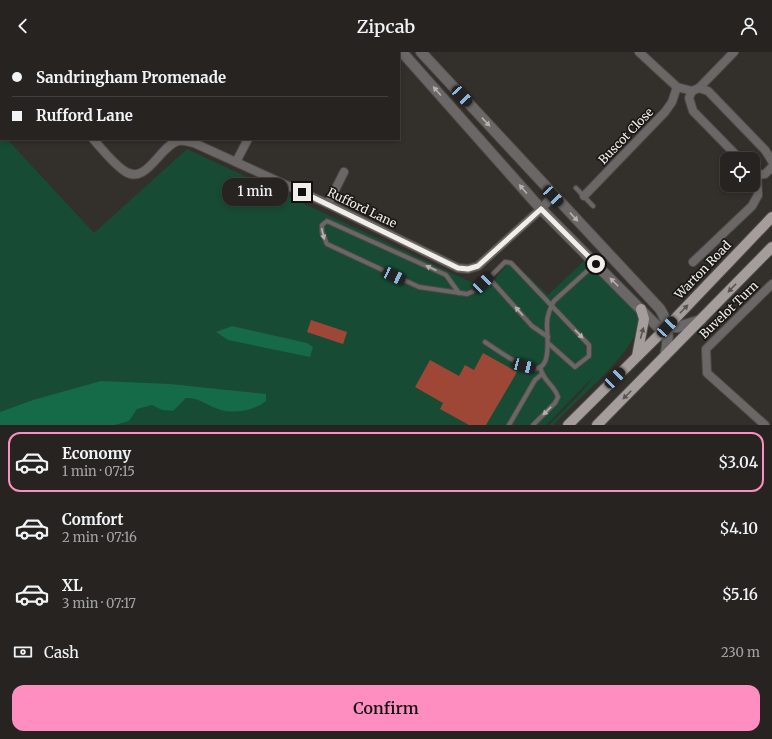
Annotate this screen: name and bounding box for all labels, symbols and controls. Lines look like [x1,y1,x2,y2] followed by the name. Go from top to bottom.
[12,15,34,37] icon: back
[357,15,415,38] text: Zipcab
[738,15,760,37] icon: person
[36,68,226,87] text: Sandringham Promenade
[449,83,475,109] car
[432,86,442,96] one-way arrow
[595,104,656,167] street label: Buscot Close
[36,106,133,125] text: Rufford Lane
[481,117,490,127] one-way arrow
[720,152,760,192] map controls
[720,152,760,192] button: locate
[222,178,288,206] callout: 1 min
[238,183,272,200] text: 1 min
[293,183,311,201] route end
[540,183,566,209] car
[325,184,399,231] street label: Rufford Lane
[519,184,528,193] one-way arrow
[569,213,578,222] one-way arrow
[321,228,327,240] one-way arrow
[671,238,734,302] street label: Warton Road
[587,255,605,273] route start
[381,265,407,287] car
[425,265,436,271] one-way arrow
[470,270,496,296] car
[609,277,619,287] one-way arrow
[696,278,761,341] street label: Buvelot Turn
[727,283,737,293] one-way arrow
[679,304,689,314] one-way arrow
[514,306,524,316] one-way arrow
[654,314,680,340] car
[639,326,645,339] one-way arrow
[574,329,584,339] one-way arrow
[511,357,537,375] car
[602,365,628,391] car
[622,390,632,400] one-way arrow
[542,406,552,416] one-way arrow
[14,444,50,480] icon: car
[62,444,131,463] text: Economy
[718,453,758,472] text: $3.04
[62,463,135,480] text: 1 min · 07:15
[14,510,50,546] icon: car
[62,510,123,529] text: Comfort
[720,519,758,538] text: $4.10
[62,529,137,546] text: 2 min · 07:16
[14,576,50,612] icon: car
[62,576,83,595] text: XL
[722,585,758,604] text: $5.16
[62,595,136,612] text: 3 min · 07:17
[12,641,34,663] icon: cash
[44,643,79,662] text: Cash
[721,644,760,661] text: 230 m
[12,685,760,731] button: Confirm

